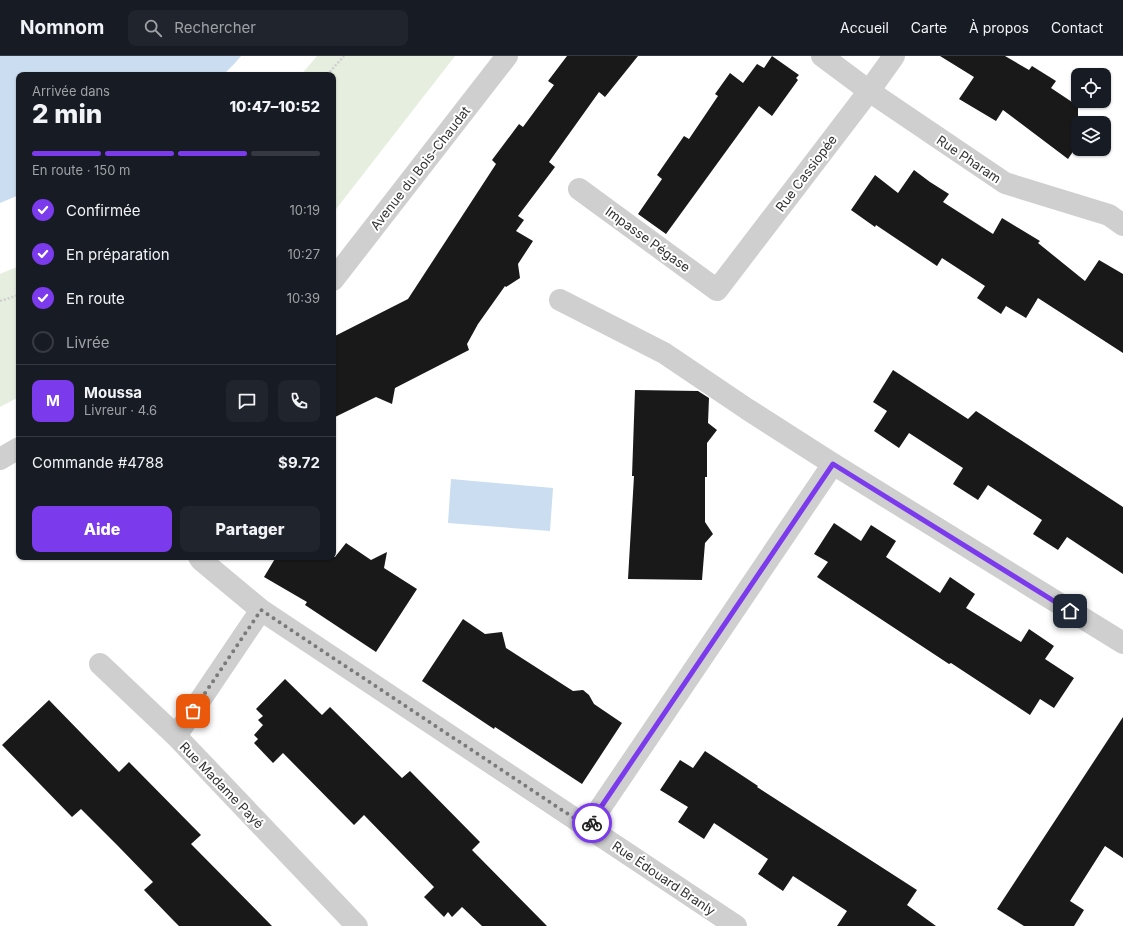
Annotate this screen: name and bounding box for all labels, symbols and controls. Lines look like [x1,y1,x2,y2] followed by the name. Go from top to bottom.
[128,10,408,46] search box
[20,16,104,39] text: Nomnom
[142,17,164,39] icon: search
[174,18,256,37] text: Rechercher
[840,19,889,36] text: Accueil
[911,19,947,36] text: Carte
[969,19,1029,36] text: À propos
[1051,19,1103,36] text: Contact
[1071,68,1111,156] map controls
[1071,68,1111,108] button: locate
[32,83,110,99] text: Arrivée dans
[229,97,320,116] text: 10:47–10:52
[32,98,102,129] text: 2 min
[367,103,473,233] street label: Avenue du Bois-Chaudat
[1071,116,1111,156] button: layers
[772,131,840,215] street label: Rue Cassiopée
[934,132,1004,186] street label: Rue Pharam
[32,162,131,178] text: En route · 150 m
[32,199,54,221] icon: check
[66,201,141,220] text: Confirmée
[289,202,320,218] text: 10:19
[603,203,693,275] street label: Impasse Pégase
[32,243,54,265] icon: check
[66,245,170,264] text: En préparation
[287,246,320,262] text: 10:27
[32,287,54,309] icon: check
[66,289,125,308] text: En route
[287,290,320,306] text: 10:39
[66,333,109,352] text: Livrée
[226,380,268,422] button: chat
[278,380,320,422] button: phone
[84,383,142,402] text: Moussa
[46,391,60,410] text: M
[84,402,157,418] text: Livreur · 4.6
[32,453,164,472] text: Commande #4788
[278,453,320,472] text: $9.72
[32,506,172,552] button: Aide
[180,506,320,552] button: Partager
[1053,594,1087,628] pin
[1059,600,1081,622] icon: home
[176,694,210,728] pin
[182,700,204,722] icon: bag
[177,738,267,832] street label: Rue Madame Payé
[572,803,612,843] courier
[581,812,603,834] icon: bike
[609,838,719,918] street label: Rue Édouard Branly

